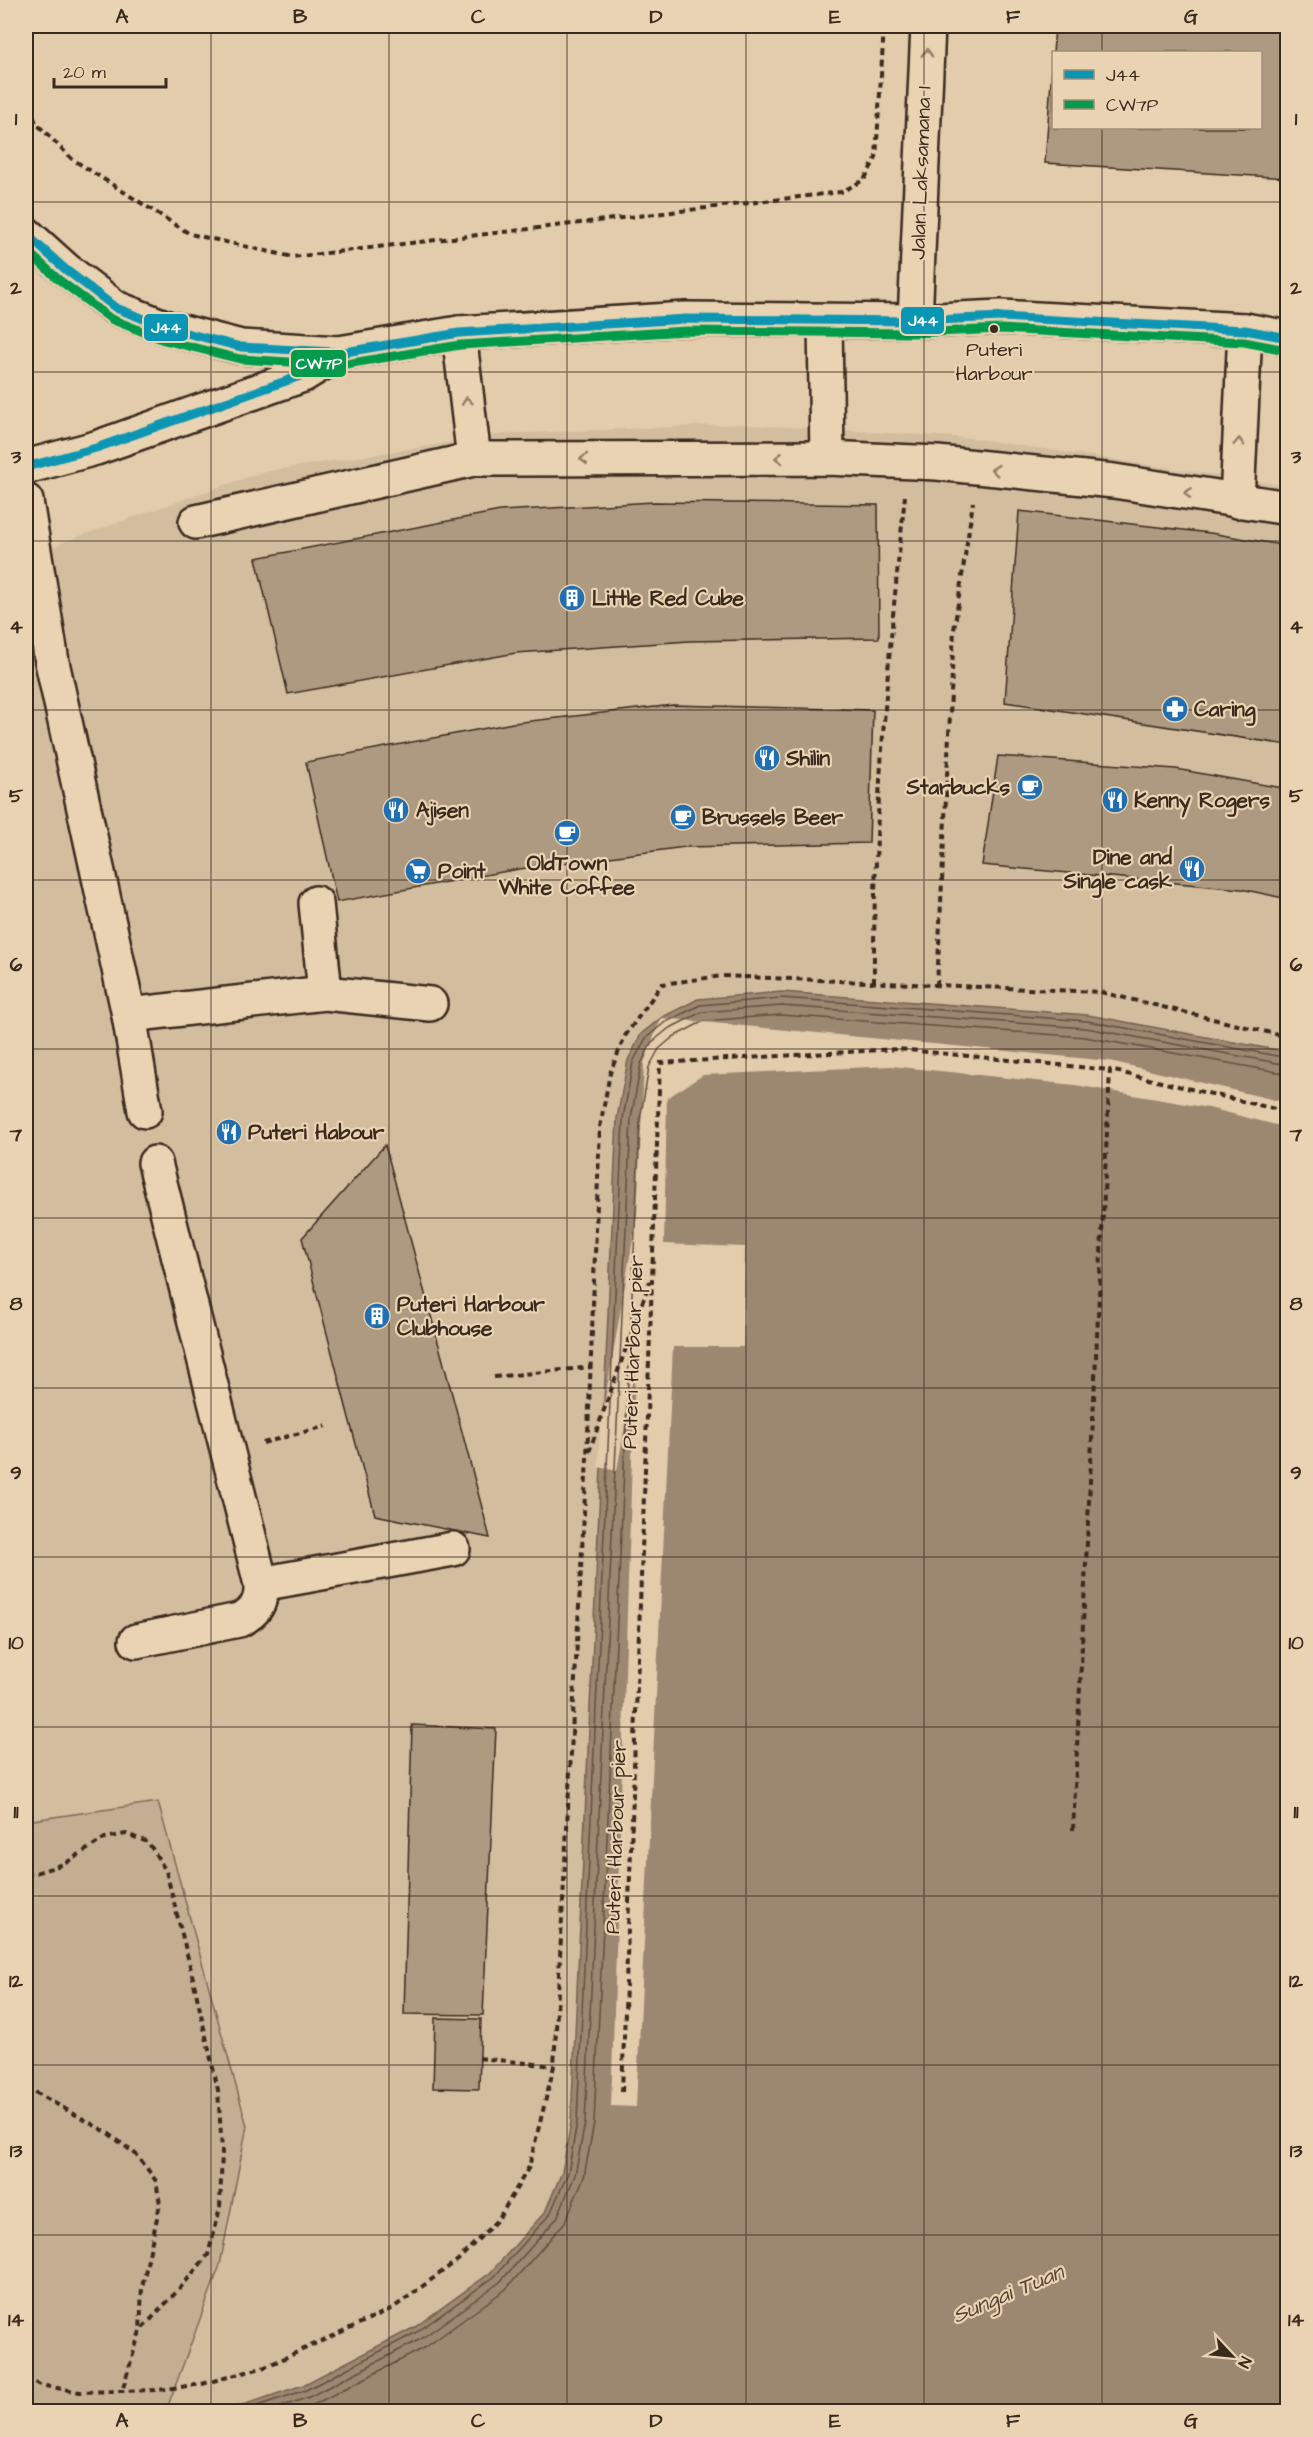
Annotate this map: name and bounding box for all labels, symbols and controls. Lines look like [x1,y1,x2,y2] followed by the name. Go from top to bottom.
[116,3,129,31] text: A
[293,3,308,31] text: B
[471,3,486,31] text: C
[650,3,663,31] text: D
[829,3,841,31] text: E
[1006,3,1021,31] text: F
[1184,3,1198,31] text: G
[920,49,933,58] one-way arrow
[54,51,166,89] scale bar
[1052,51,1262,129] legend
[63,60,106,85] text: 20 m
[1106,63,1140,88] text: J44
[903,86,939,260] street label: Jalan Laksamana 1
[1106,93,1159,118] text: CW7P
[15,105,18,133] text: 1
[1295,105,1298,133] text: 1
[9,274,22,302] text: 2
[1289,274,1302,302] text: 2
[900,306,945,335] line badge: J44
[907,310,938,332] text: J44
[143,313,189,342] line badge: J44
[150,317,181,339] text: J44
[988,323,1000,335] marker: Puteri Harbour
[956,336,1033,388] place label: Puteri Harbour
[290,349,347,378] line badge: CW7P
[296,353,343,375] text: CW7P
[461,396,474,405] one-way arrow
[1233,438,1246,447] one-way arrow
[10,443,22,471] text: 3
[1290,443,1302,471] text: 3
[775,452,784,464] one-way arrow
[580,453,589,465] one-way arrow
[990,464,999,477] one-way arrow
[1183,487,1193,500] one-way arrow
[557,583,587,613] building icon: Little Red Cube
[592,584,745,613] place label: Little Red Cube
[9,613,23,641] text: 4
[1289,613,1303,641] text: 4
[1160,694,1190,724] pharmacy icon: Caring
[1194,695,1256,726] place label: Caring
[752,743,782,773] restaurant icon: Shilin
[785,744,831,773] place label: Shilin
[1015,772,1045,802] cafe icon: Starbucks
[906,773,1010,802] place label: Starbucks
[9,782,24,810] text: 5
[1289,782,1304,810] text: 5
[1100,785,1130,815] restaurant icon: Kenny Rogers
[1134,786,1271,818] place label: Kenny Rogers
[381,795,411,825] restaurant icon: Ajisen
[416,796,469,826] place label: Ajisen
[668,802,698,832] cafe icon: Brussels Beer
[702,803,844,832] place label: Brussels Beer
[552,818,582,848] cafe icon: OldTown White Coffee
[1063,843,1172,898] place label: Dine and Single cask
[498,849,636,902] place label: OldTown White Coffee
[1177,854,1207,884] restaurant icon: Dine and Single cask
[403,856,433,886] supermarket icon: Point
[438,857,486,886] place label: Point
[10,951,23,979] text: 6
[1290,951,1303,979] text: 6
[214,1117,244,1147] restaurant icon: Puteri Habour
[248,1118,385,1147] place label: Puteri Habour
[9,1121,23,1149] text: 7
[1289,1121,1303,1149] text: 7
[615,1254,652,1450] street label: Puteri Harbour pier
[10,1290,23,1318] text: 8
[397,1290,545,1343] place label: Puteri Harbour Clubhouse
[1290,1290,1303,1318] text: 8
[362,1301,392,1331] building icon: Puteri Harbour Clubhouse
[10,1459,22,1487] text: 9
[1290,1459,1302,1487] text: 9
[8,1629,24,1657] text: 10
[1288,1629,1304,1657] text: 10
[598,1739,635,1935] street label: Puteri Harbour pier
[13,1798,19,1826] text: 11
[1293,1798,1299,1826] text: 11
[9,1967,24,1995] text: 12
[1289,1967,1304,1995] text: 12
[10,2137,23,2165] text: 13
[1290,2137,1303,2165] text: 13
[948,2256,1071,2332] water label: Sungai Tuan
[8,2306,24,2334] text: 14
[1288,2306,1304,2334] text: 14
[1202,2326,1262,2386] north arrow
[1232,2353,1257,2371] text: N
[116,2407,129,2435] text: A
[293,2407,308,2435] text: B
[471,2407,486,2435] text: C
[650,2407,663,2435] text: D
[829,2407,841,2435] text: E
[1006,2407,1021,2435] text: F
[1184,2407,1198,2435] text: G

